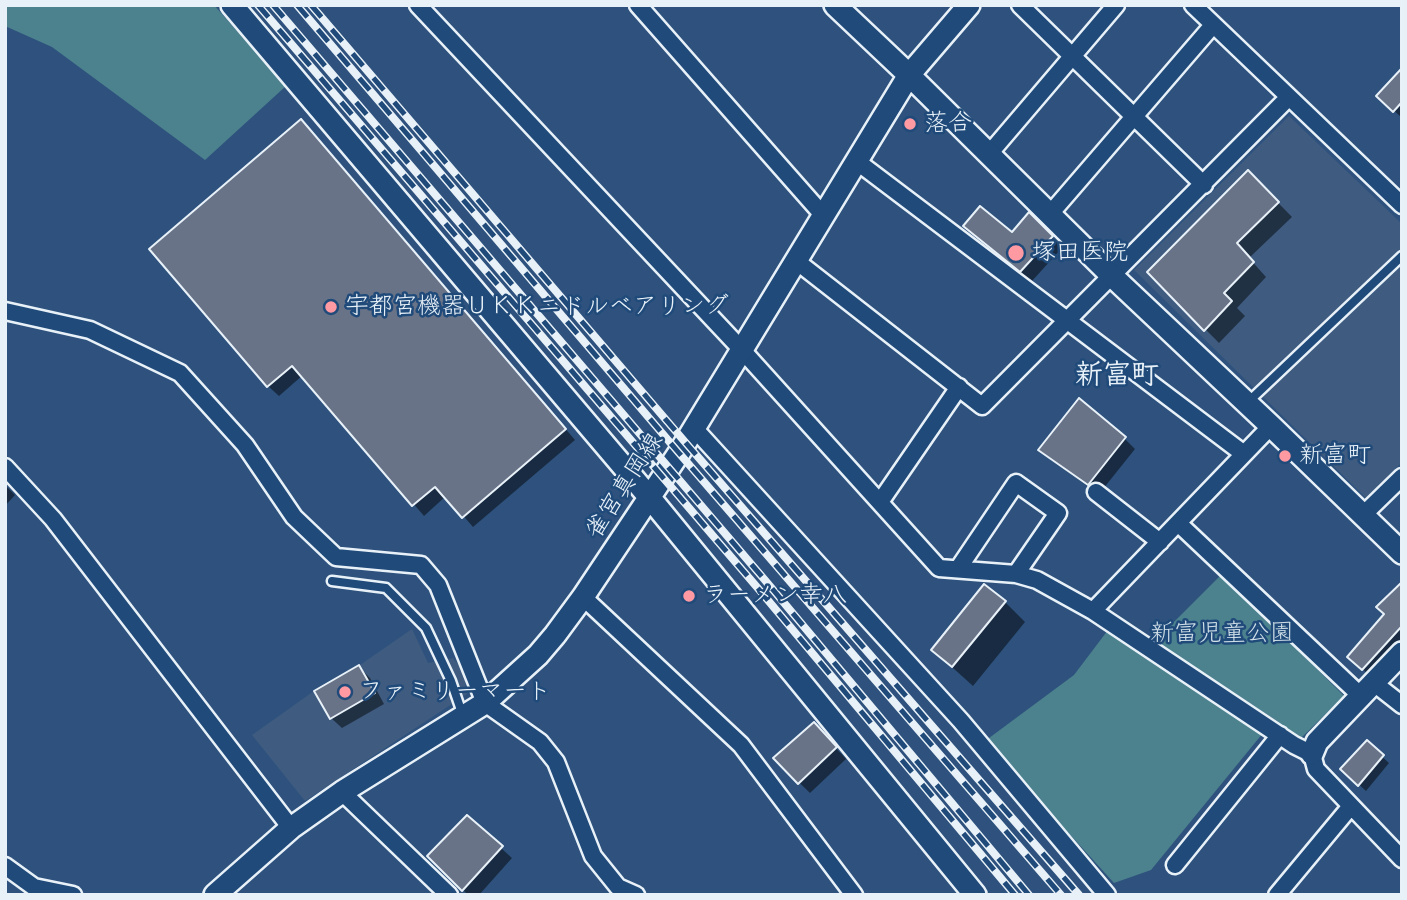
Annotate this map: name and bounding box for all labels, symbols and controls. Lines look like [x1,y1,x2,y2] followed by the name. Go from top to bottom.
[924,110,972,138] place label: 落合
[902,116,918,132] marker: 落合
[1032,239,1128,267] place label: 塚田医院
[1006,243,1026,263] marker: 塚田医院
[345,293,729,321] place label: 宇都宮機器ＵＫＫニドルベアリング
[323,299,339,315] marker: 宇都宮機器ＵＫＫニドルベアリング
[1075,359,1159,393] district label: 新富町
[580,428,670,544] street label: 雀宮真岡線
[1299,442,1371,470] place label: 新富町
[1277,448,1293,464] marker: 新富町
[703,582,847,610] place label: ラーメン幸八
[681,588,697,604] marker: ラーメン幸八
[1150,620,1294,648] park label: 新富児童公園
[359,678,551,706] place label: ファミリーマート
[337,684,353,700] marker: ファミリーマート

